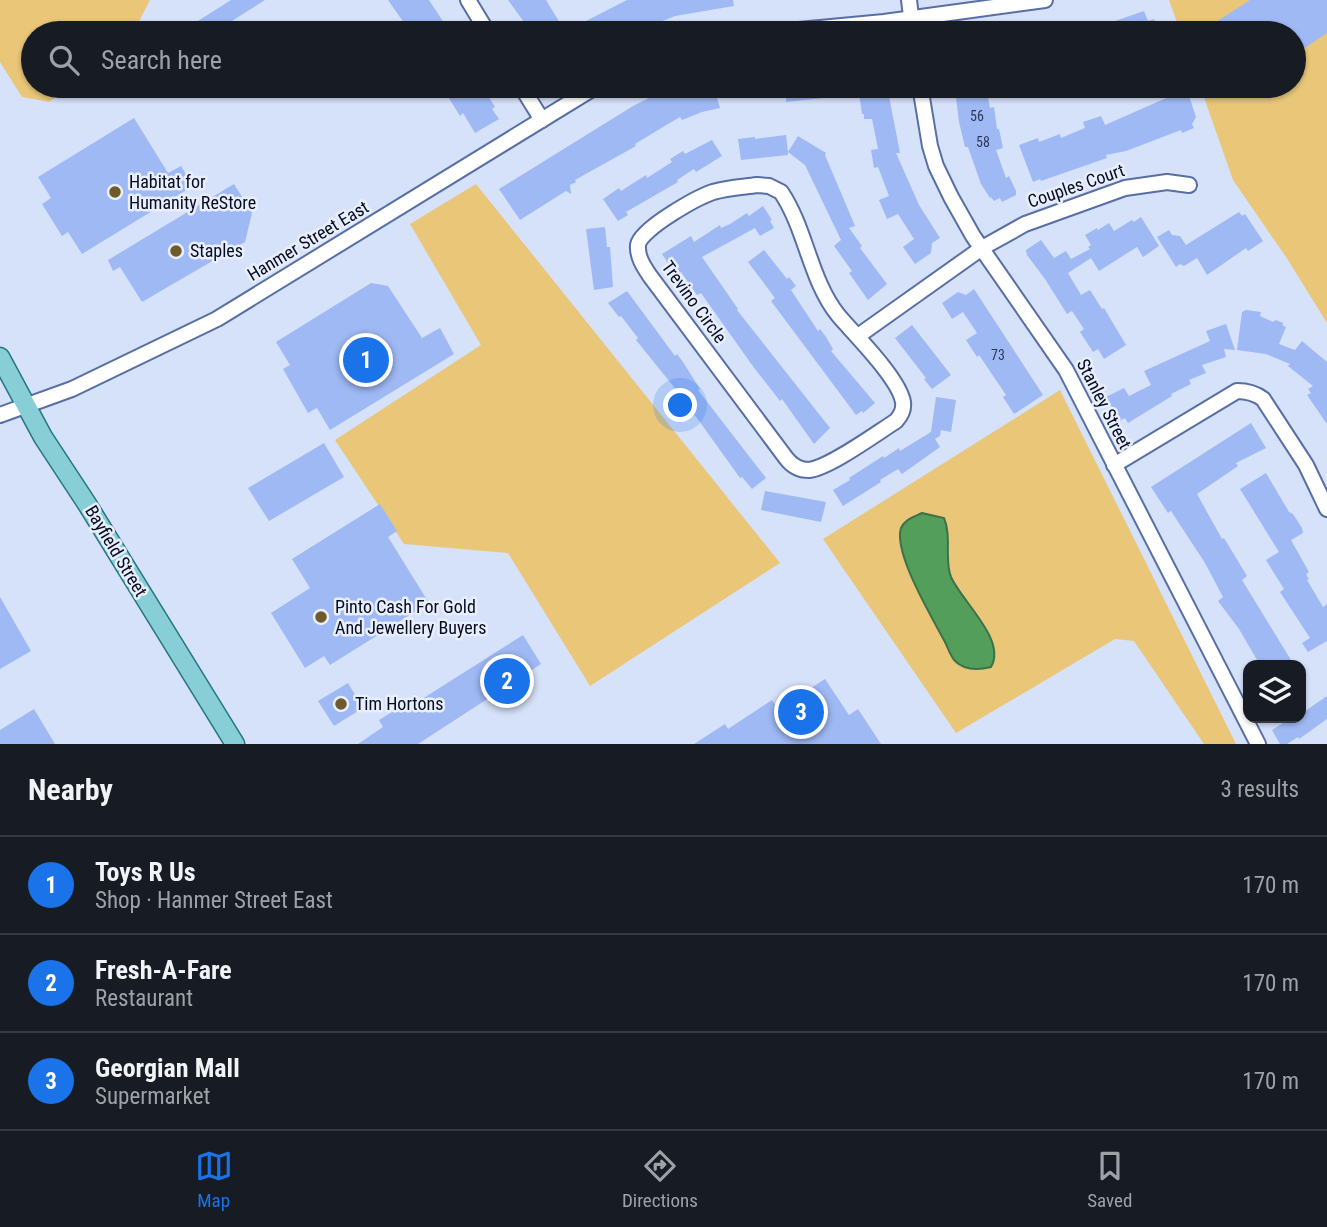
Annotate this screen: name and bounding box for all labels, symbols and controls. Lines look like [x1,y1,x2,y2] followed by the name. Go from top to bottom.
[21,21,1306,98] search box
[45,41,83,79] icon: search
[101,45,222,75] text: Search here
[970,108,984,124] house number: 56
[976,134,990,150] house number: 58
[1025,159,1127,212] street label: Couples Court
[129,171,256,213] place label: Habitat for Humanity ReStore
[107,184,123,200] marker: Habitat for Humanity ReStore
[243,196,372,285] street label: Hanmer Street East
[190,240,243,261] place label: Staples
[168,243,184,259] marker: Staples
[658,256,731,347] street label: Trevino Circle
[343,334,389,386] pin: 1
[991,347,1005,363] house number: 73
[1073,355,1136,452] street label: Stanley Street
[663,388,697,422] your location
[81,501,152,600] street label: Bayfield Street
[335,596,486,638] place label: Pinto Cash For Gold And Jewellery Buyers
[313,609,329,625] marker: Pinto Cash For Gold And Jewellery Buyers
[484,655,530,707] pin: 2
[1243,660,1306,723] map controls
[1243,660,1306,723] button: layers
[778,686,824,738] pin: 3
[355,693,443,714] place label: Tim Hortons
[333,696,349,712] marker: Tim Hortons
[28,772,113,807] text: Nearby
[1221,776,1299,803] text: 3 results
[95,857,196,887] text: Toys R Us
[45,872,57,899] text: 1
[1242,872,1299,899] text: 170 m
[95,887,333,914] text: Shop · Hanmer Street East
[95,955,232,985] text: Fresh-A-Fare
[45,970,57,997] text: 2
[1242,970,1299,997] text: 170 m
[95,985,193,1012] text: Restaurant
[95,1053,240,1083] text: Georgian Mall
[45,1068,57,1095] text: 3
[1242,1068,1299,1095] text: 170 m
[95,1083,210,1110] text: Supermarket
[195,1147,233,1212] tab: Map
[622,1147,698,1212] tab: Directions
[1087,1147,1132,1212] tab: Saved

